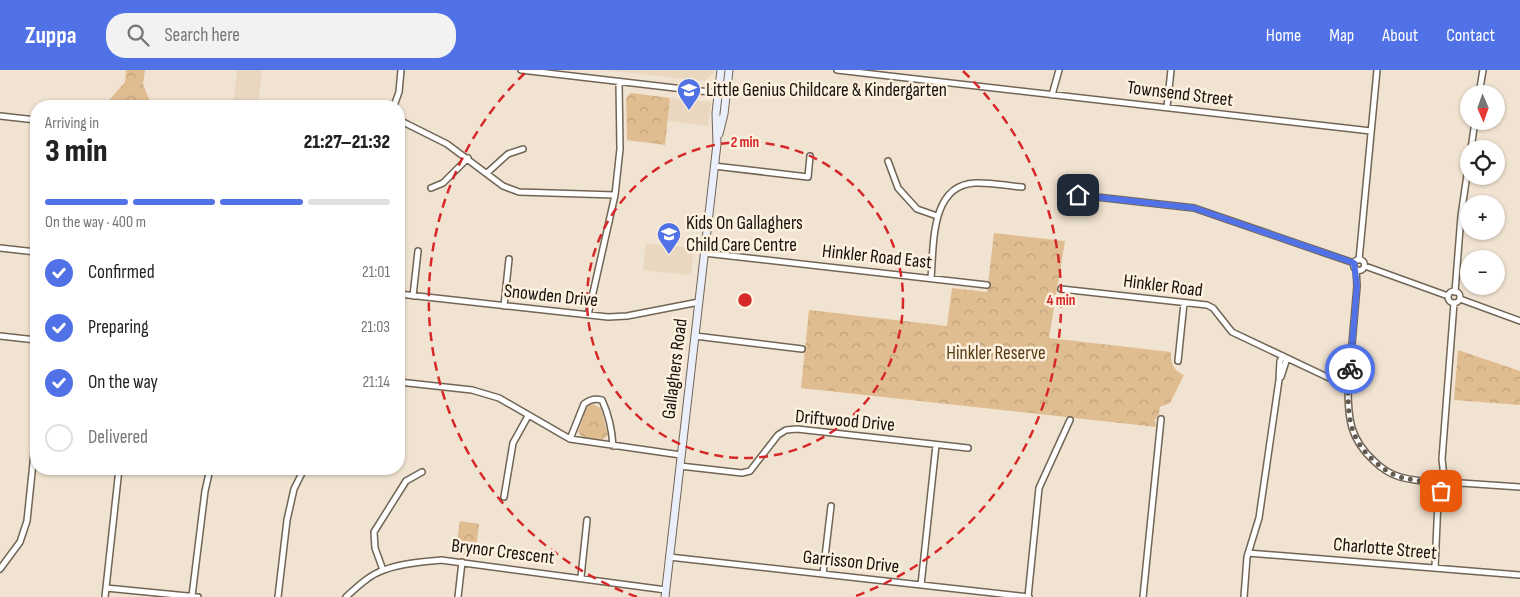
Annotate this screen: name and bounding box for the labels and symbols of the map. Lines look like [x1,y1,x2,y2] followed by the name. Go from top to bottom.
[1126,76,1235,112] street label: Townsend Street
[676,77,702,111] school or university icon: Little Genius Childcare & Kindergarten
[706,79,947,102] place label: Little Genius Childcare & Kindergarten
[1460,85,1505,130] north arrow
[731,133,759,152] text: 2 min
[1057,174,1099,216] pin
[686,212,803,257] place label: Kids On Gallaghers Child Care Centre
[656,221,682,255] school or university icon: Kids On Gallaghers Child Care Centre
[821,240,933,274] street label: Hinkler Road East
[1122,270,1204,302] street label: Hinkler Road
[503,280,599,312] street label: Snowden Drive
[736,291,754,309] centre of rings
[1047,291,1075,310] text: 4 min
[657,317,693,421] street label: Gallaghers Road
[946,342,1046,365] park label: Hinkler Reserve
[1325,344,1375,394] courier
[794,405,896,437] street label: Driftwood Drive
[1420,470,1462,512] pin
[1332,533,1438,565] street label: Charlotte Street
[450,534,556,570] street label: Brynor Crescent
[802,546,900,578] street label: Garrisson Drive

